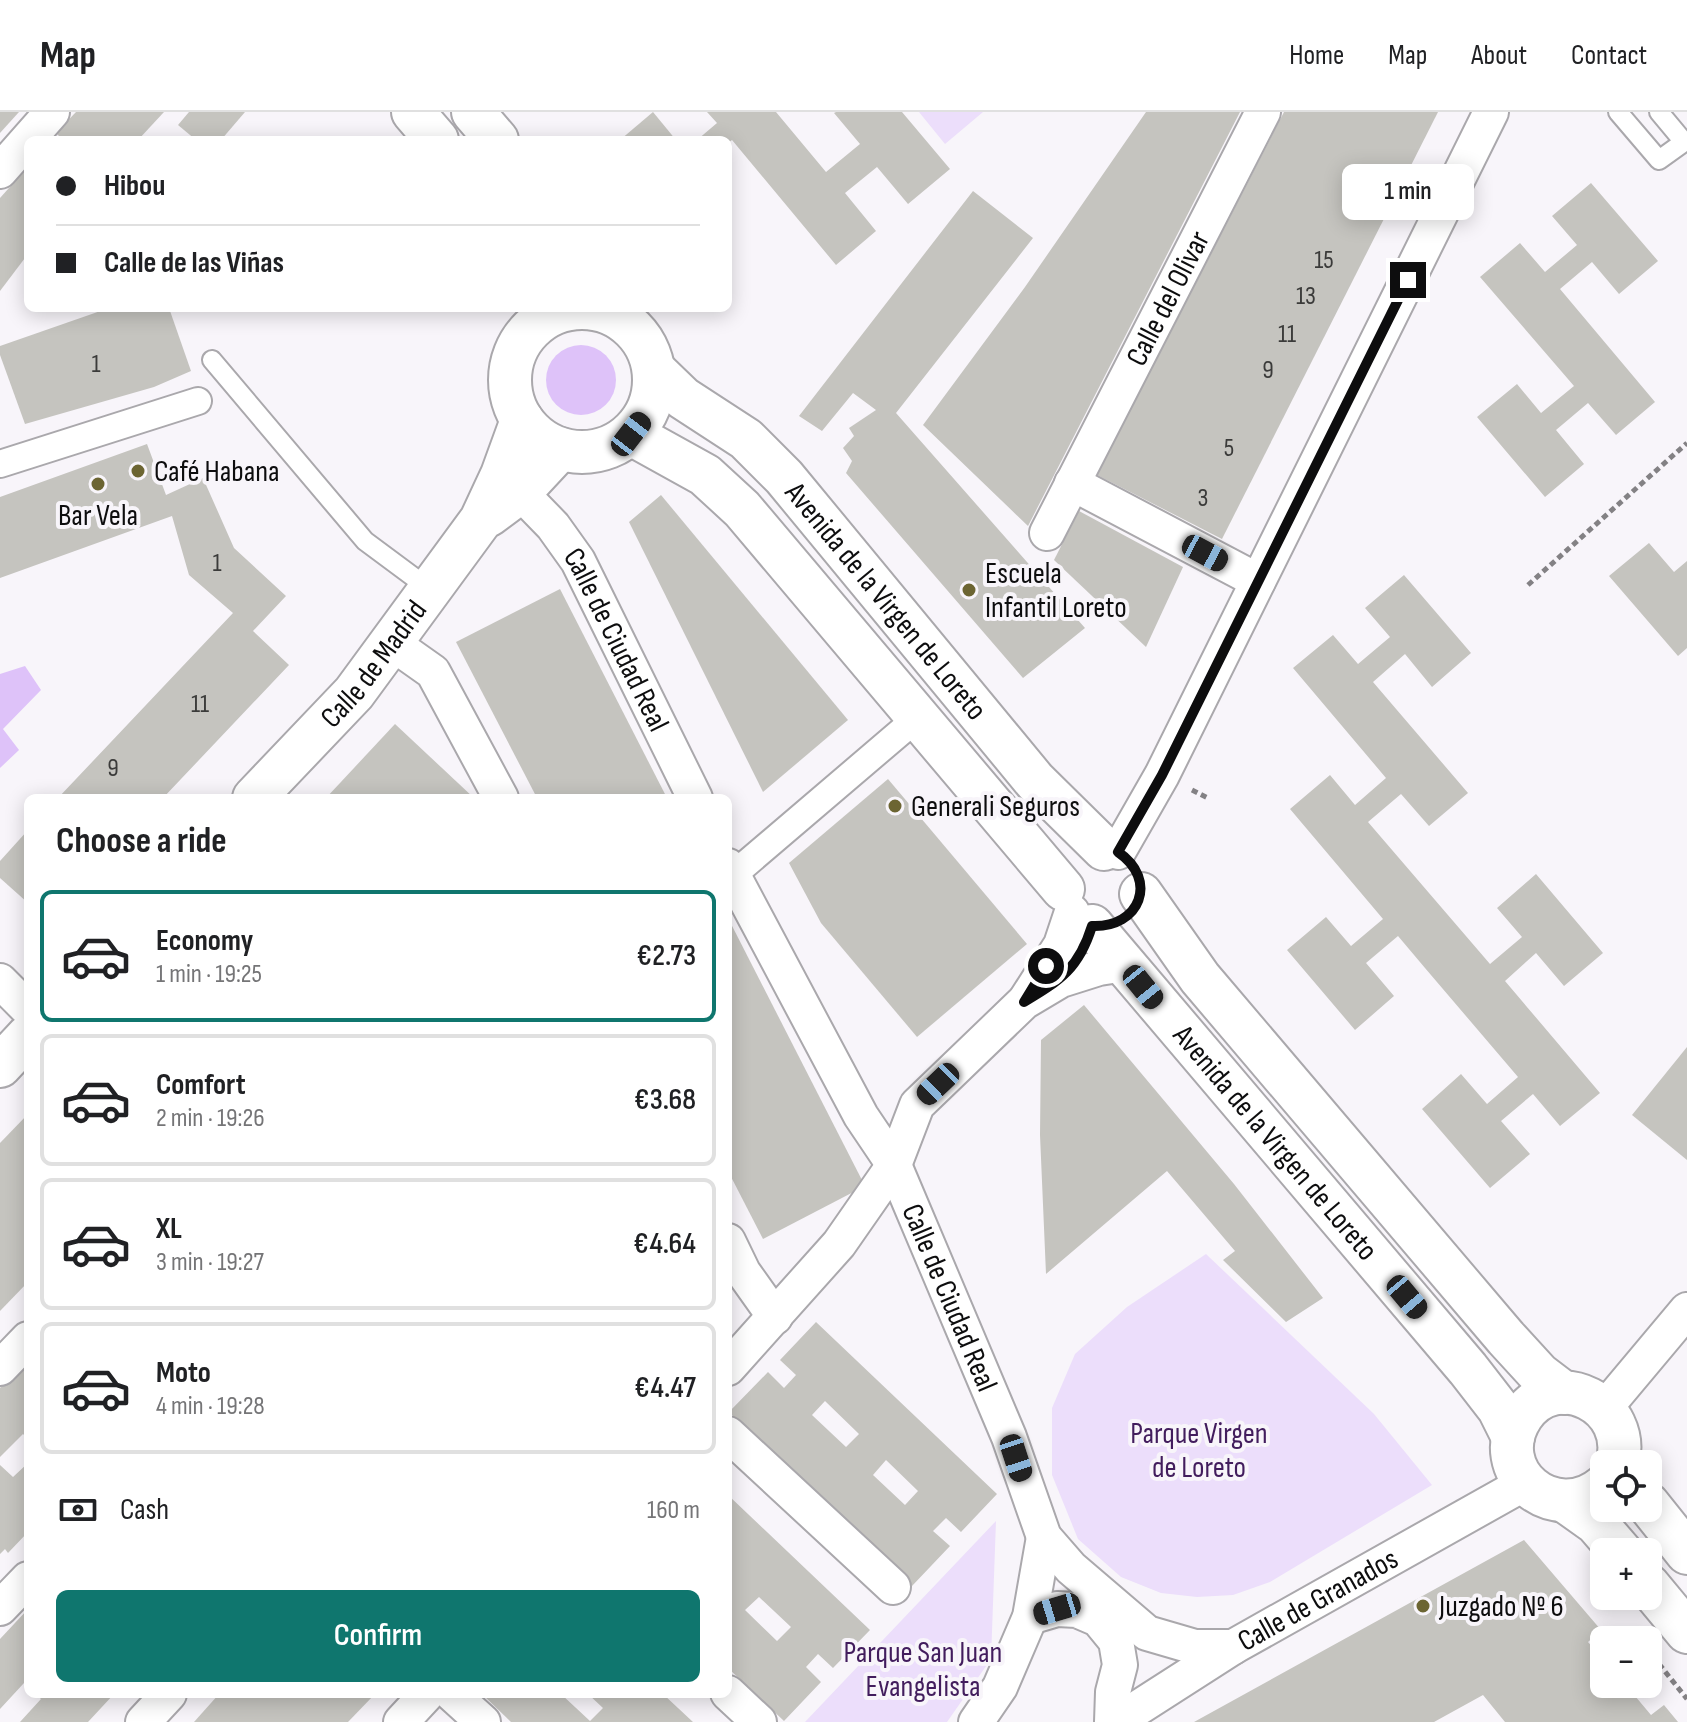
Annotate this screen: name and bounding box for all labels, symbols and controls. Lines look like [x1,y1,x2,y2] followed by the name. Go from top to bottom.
[40,33,96,78] text: Map
[1289,39,1344,72] text: Home
[1388,39,1427,72] text: Map
[1471,39,1527,72] text: About
[1571,39,1647,72] text: Contact
[1342,164,1474,220] callout: 1 min
[104,168,165,204] text: Hibou
[1384,176,1432,207] text: 1 min
[1119,225,1218,372] street label: Calle del Olivar
[104,245,284,281] text: Calle de las Viñas
[1314,245,1334,276] house number: 15
[1390,262,1426,298] route end
[1296,281,1316,312] house number: 13
[1278,319,1296,350] house number: 11
[91,349,101,380] house number: 1
[1262,355,1274,386] house number: 9
[607,408,655,460] car
[1224,433,1234,464] house number: 5
[154,454,280,490] place label: Café Habana
[129,462,147,480] marker: Café Habana
[89,475,107,493] marker: Bar Vela
[777,475,994,728] street label: Avenida de la Virgen de Loreto
[1198,483,1208,514] house number: 3
[58,498,138,534] place label: Bar Vela
[1178,531,1232,575] car
[555,541,676,738] street label: Calle de Ciudad Real
[212,548,222,579] house number: 1
[985,556,1127,626] place label: Escuela Infantil Loreto
[960,581,978,599] marker: Escuela Infantil Loreto
[314,594,435,736] street label: Calle de Madrid
[191,689,209,720] house number: 11
[107,753,119,784] house number: 9
[911,789,1080,825] place label: Generali Seguros
[886,797,904,815] marker: Generali Seguros
[56,820,227,863] text: Choose a ride
[60,920,132,992] icon: car
[156,923,253,959] text: Economy
[636,938,696,974] text: €2.73
[1028,948,1064,984] route start
[156,959,262,990] text: 1 min · 19:25
[1119,961,1167,1013] car
[1165,1018,1385,1268] street label: Avenida de la Virgen de Loreto
[912,1059,964,1109] car
[60,1064,132,1136] icon: car
[156,1067,246,1103] text: Comfort
[634,1082,696,1118] text: €3.68
[156,1103,265,1134] text: 2 min · 19:26
[894,1199,1005,1397] street label: Calle de Ciudad Real
[60,1208,132,1280] icon: car
[156,1211,182,1247] text: XL
[633,1226,696,1262] text: €4.64
[156,1247,264,1278] text: 3 min · 19:27
[1382,1271,1432,1323] car
[60,1352,132,1424] icon: car
[156,1355,211,1391] text: Moto
[634,1370,696,1406] text: €4.47
[156,1391,265,1422] text: 4 min · 19:28
[1130,1416,1268,1486] park label: Parque Virgen de Loreto
[997,1431,1035,1485] car
[1590,1450,1662,1698] map controls
[1590,1450,1662,1522] button: locate
[56,1488,100,1532] icon: cash
[120,1492,169,1528] text: Cash
[647,1495,700,1526] text: 160 m
[1590,1538,1662,1610] button: +
[1232,1541,1404,1660] street label: Calle de Granados
[1438,1589,1564,1625] place label: Juzgado Nº 6
[56,1590,700,1682] button: Confirm
[1031,1591,1083,1627] car
[1414,1597,1432,1615] marker: Juzgado Nº 6
[1590,1626,1662,1698] button: −
[844,1635,1002,1705] park label: Parque San Juan Evangelista

